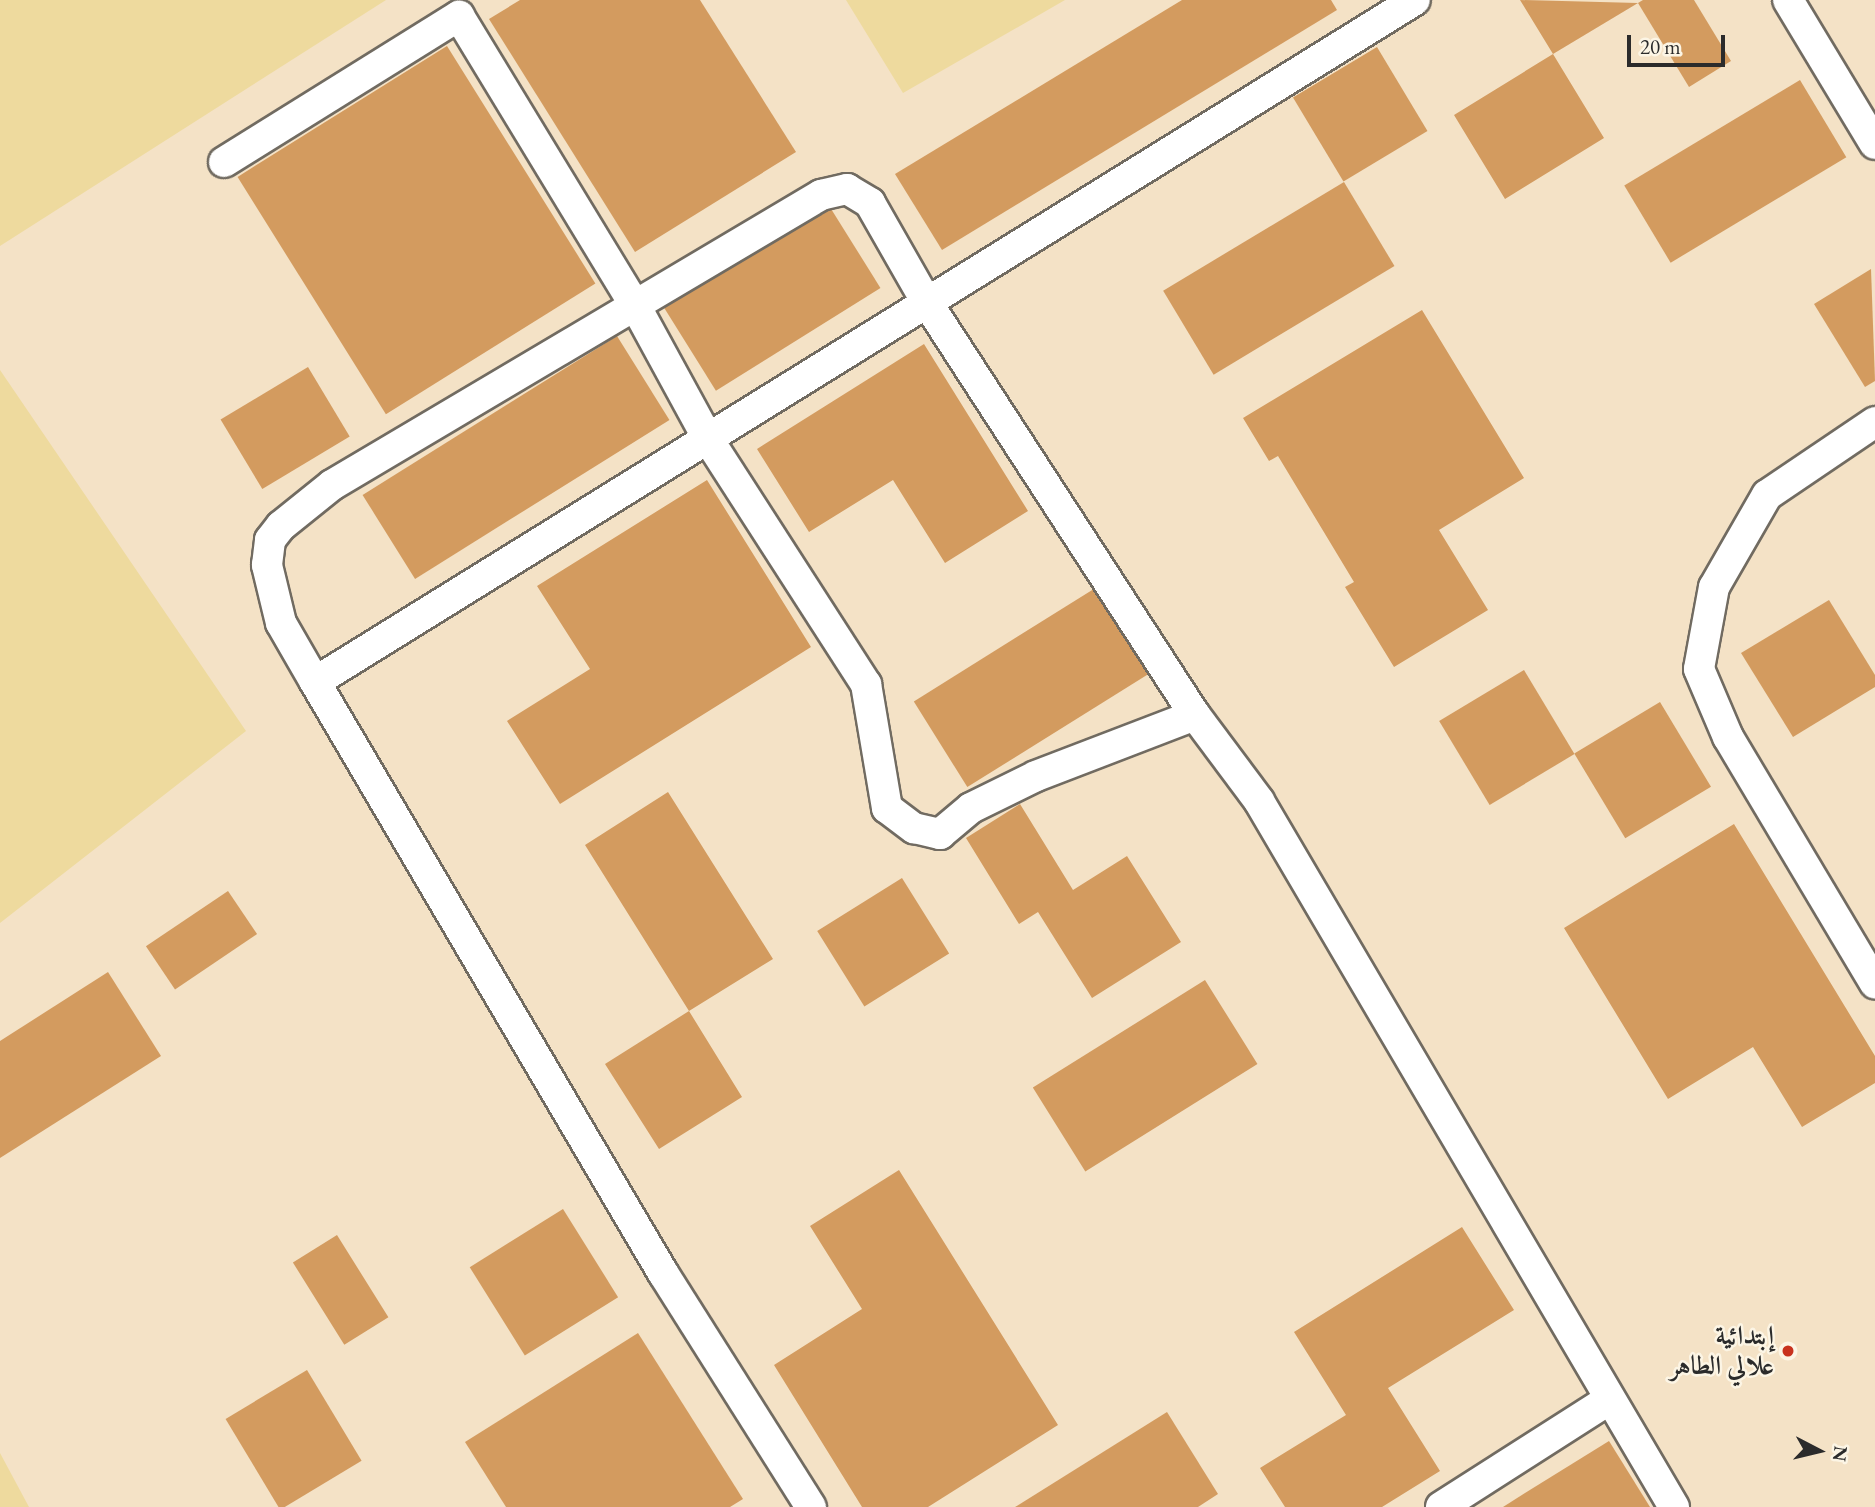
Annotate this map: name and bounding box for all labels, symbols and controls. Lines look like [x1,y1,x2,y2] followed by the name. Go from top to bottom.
[1630,21,1728,65] scale bar
[1640,33,1681,60] text: 20 m
[1670,1320,1774,1382] place label: إبتدائية علالي الطاهر
[1780,1343,1796,1359] marker: إبتدائية علالي الطاهر
[1784,1416,1854,1486] north arrow
[1827,1444,1854,1463] text: N

